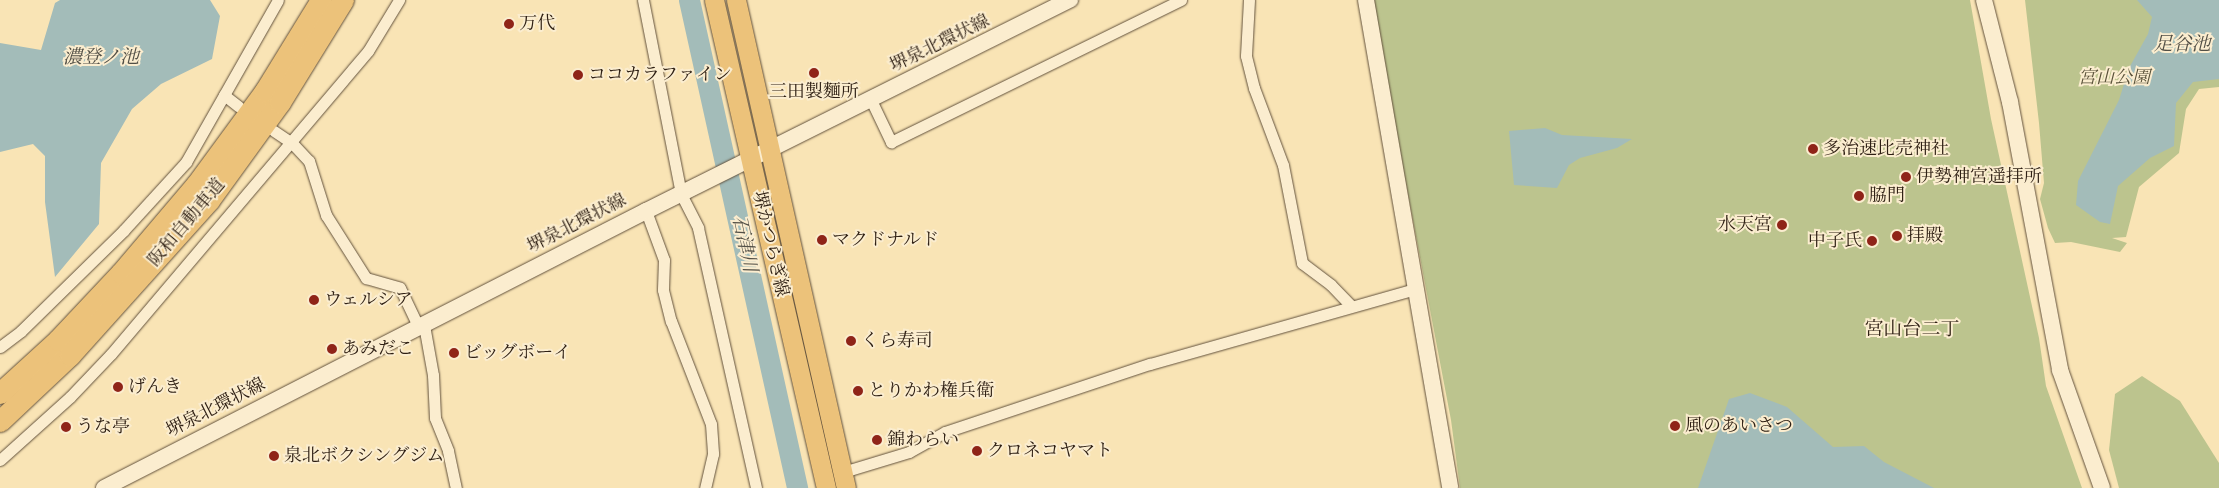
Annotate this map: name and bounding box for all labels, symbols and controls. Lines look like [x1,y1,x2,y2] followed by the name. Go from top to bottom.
[887,11,993,77] street label: 堺泉北環状線
[519,13,555,35] place label: 万代
[503,18,515,30] marker: 万代
[2154,35,2210,57] water label: 足谷池
[63,48,139,70] water label: 濃登ノ池
[588,64,732,86] place label: ココカラファイン
[808,67,820,79] marker: 三田製麵所
[2078,67,2150,89] park label: 宮山公園
[572,69,584,81] marker: ココカラファイン
[769,81,859,103] place label: 三田製麵所
[1823,138,1949,160] place label: 多治速比売神社
[1807,143,1819,155] marker: 多治速比売神社
[1916,166,2042,188] place label: 伊勢神宮遥拝所
[1900,171,1912,183] marker: 伊勢神宮遥拝所
[144,175,230,271] street label: 阪和自動車道
[1869,185,1905,207] place label: 脇門
[747,189,793,299] street label: 堺かつらぎ線
[524,190,630,258] street label: 堺泉北環状線
[1853,190,1865,202] marker: 脇門
[726,214,760,274] water label: 石津川
[1718,214,1772,236] place label: 水天宮
[1776,219,1788,231] marker: 水天宮
[1907,225,1943,247] place label: 拝殿
[832,229,940,251] place label: マクドナルド
[1808,230,1862,252] place label: 中子氏
[1891,230,1903,242] marker: 拝殿
[816,234,828,246] marker: マクドナルド
[1866,235,1878,247] marker: 中子氏
[324,289,414,311] place label: ウェルシア
[308,294,320,306] marker: ウェルシア
[1865,320,1959,342] district label: 宮山台二丁
[861,330,933,352] place label: くら寿司
[845,335,857,347] marker: くら寿司
[342,338,414,360] place label: あみだこ
[464,342,572,364] place label: ビッグボーイ
[326,343,338,355] marker: あみだこ
[448,347,460,359] marker: ビッグボーイ
[163,374,269,442] street label: 堺泉北環状線
[128,376,182,398] place label: げんき
[868,380,994,402] place label: とりかわ権兵衛
[112,381,124,393] marker: げんき
[852,385,864,397] marker: とりかわ権兵衛
[1685,415,1793,437] place label: 風のあいさつ
[76,416,130,438] place label: うな亭
[1669,420,1681,432] marker: 風のあいさつ
[60,421,72,433] marker: うな亭
[887,429,959,451] place label: 錦わらい
[871,434,883,446] marker: 錦わらい
[987,440,1113,462] place label: クロネコヤマト
[284,445,446,467] place label: 泉北ボクシングジム
[971,445,983,457] marker: クロネコヤマト
[268,450,280,462] marker: 泉北ボクシングジム

